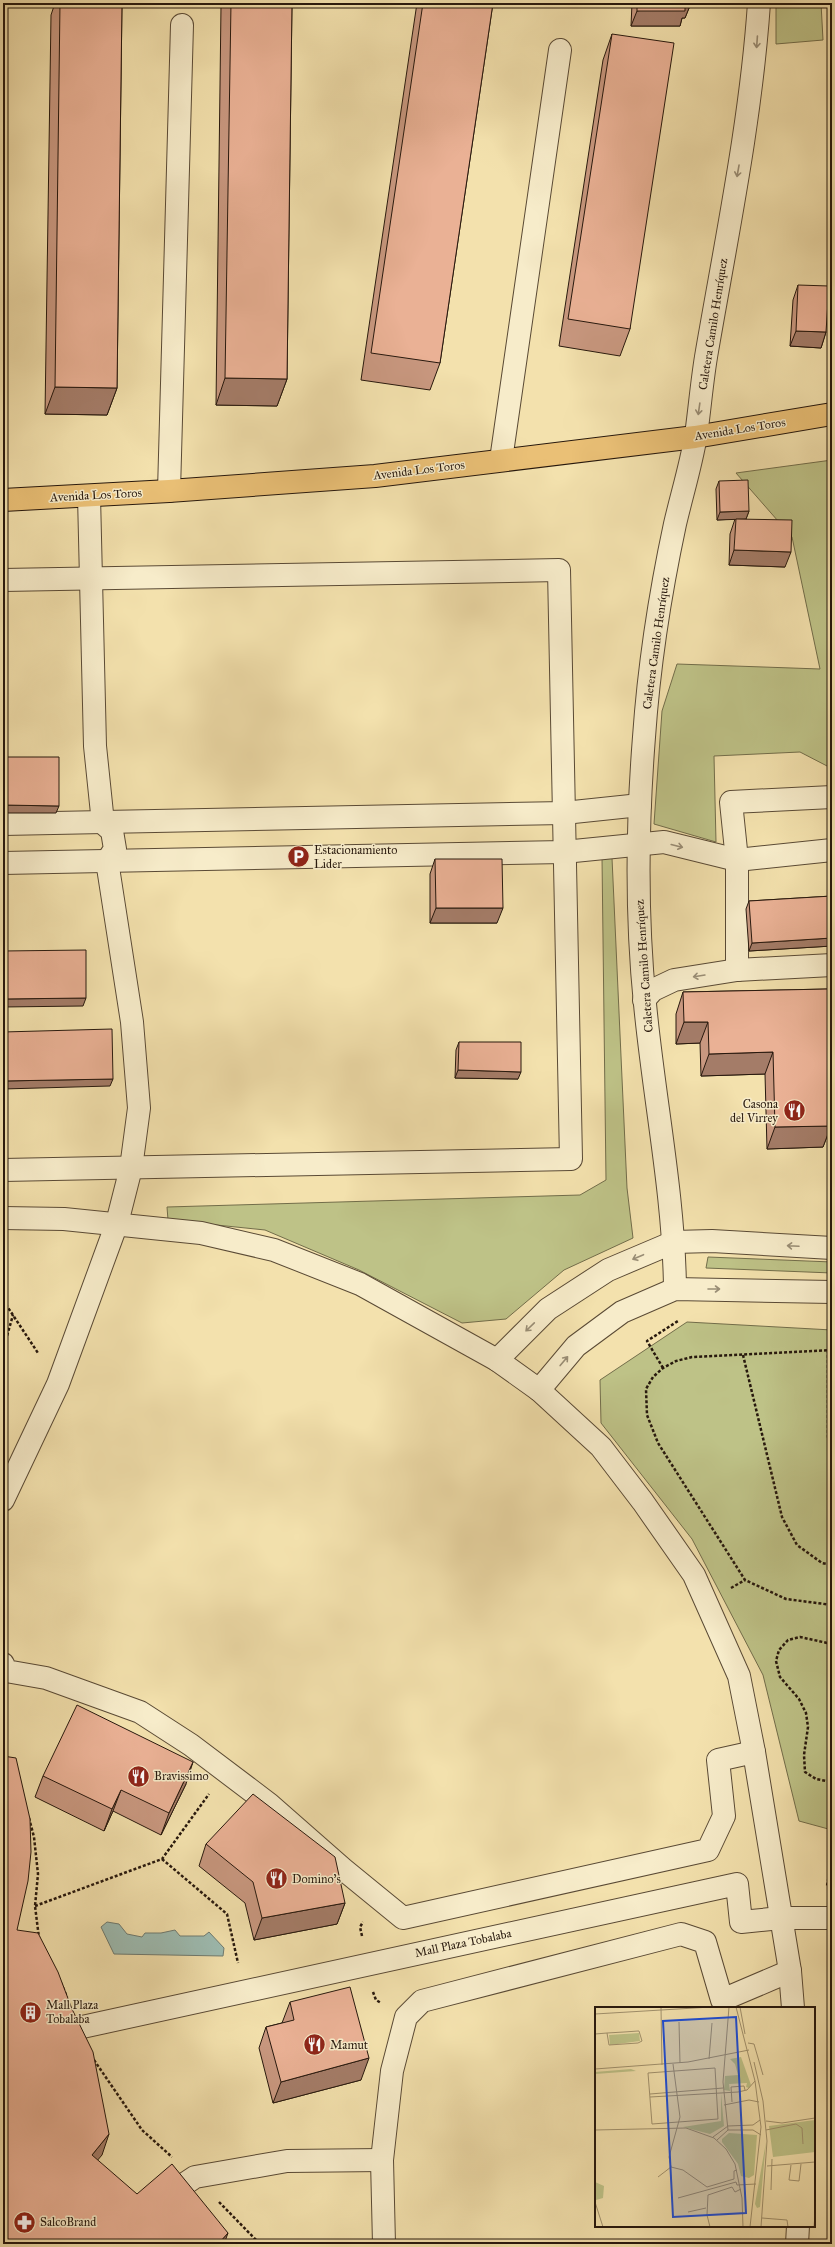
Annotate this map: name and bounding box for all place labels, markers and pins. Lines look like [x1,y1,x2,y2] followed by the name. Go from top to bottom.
[314,843,397,871] place label: Estacionamiento Lider
[286,844,312,870] parking icon: Estacionamiento Lider
[730,1097,779,1125] place label: Casona del Virrey
[781,1098,807,1124] restaurant icon: Casona del Virrey
[126,1763,152,1789] restaurant icon: Bravissimo
[154,1769,209,1783] place label: Bravissimo
[264,1866,290,1892] restaurant icon: Domino's
[292,1872,341,1886] place label: Domino's
[46,1998,99,2026] place label: Mall Plaza Tobalaba
[17,1999,43,2025] building icon: Mall Plaza Tobalaba
[301,2032,327,2058] restaurant icon: Mamut
[330,2038,369,2052] place label: Mamut
[11,2209,37,2235] pharmacy icon: SalcoBrand
[40,2215,96,2229] place label: SalcoBrand

